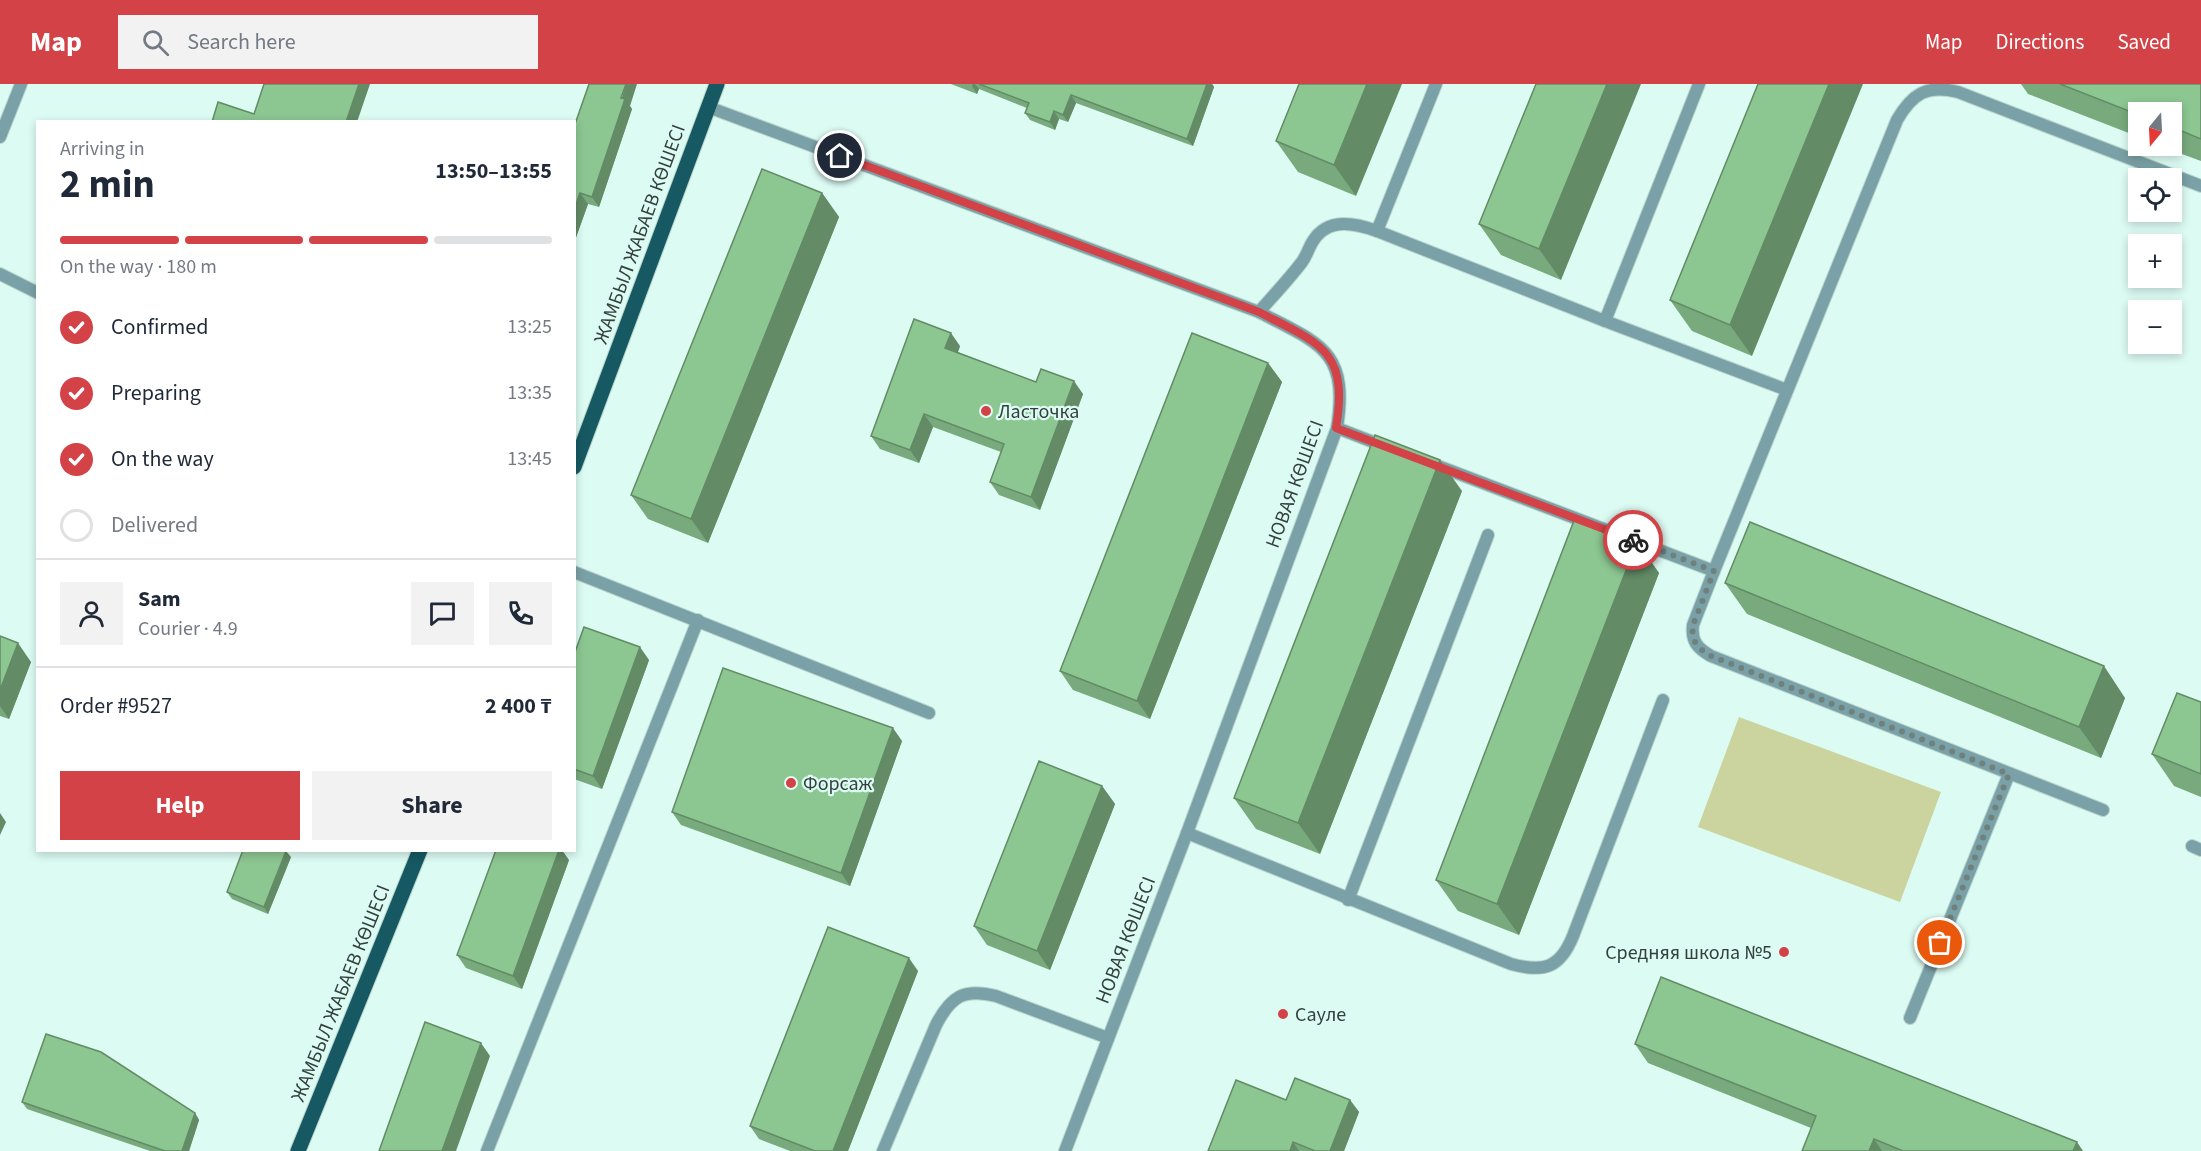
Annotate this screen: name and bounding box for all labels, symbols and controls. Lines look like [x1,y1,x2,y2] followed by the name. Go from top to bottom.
[118,15,538,69] search box
[30,22,82,62] text: Map
[139,26,172,59] icon: search
[187,26,296,58] text: Search here
[1925,27,1963,57] text: Map
[1996,27,2084,57] text: Directions
[2117,27,2171,57] text: Saved
[2128,102,2182,156] north arrow
[2128,102,2182,354] map controls
[587,121,693,348] street label: ЖАМБЫЛ ЖАБАЕВ КӨШЕСІ
[814,130,865,181] pin
[60,135,145,163] text: Arriving in
[823,139,856,172] icon: home
[435,155,552,187] text: 13:50–13:55
[60,157,155,213] text: 2 min
[2128,168,2182,222] button: locate
[2128,234,2182,288] button: +
[60,253,217,281] text: On the way · 180 m
[2128,300,2182,354] button: −
[60,311,93,344] icon: check
[111,311,208,343] text: Confirmed
[507,313,552,341] text: 13:25
[60,377,93,410] icon: check
[111,377,201,409] text: Preparing
[507,379,552,407] text: 13:35
[998,398,1079,426] place label: Ласточка
[979,404,993,418] marker: Ласточка
[1259,417,1331,552] street label: НОВАЯ КӨШЕСІ
[60,443,93,476] icon: check
[111,443,214,475] text: On the way
[507,445,552,473] text: 13:45
[111,509,198,541] text: Delivered
[1603,510,1663,570] courier
[1617,524,1650,557] icon: bike
[60,582,123,645] button: person
[411,582,474,645] button: chat
[489,582,552,645] button: phone
[138,583,181,615] text: Sam
[138,615,238,643] text: Courier · 4.9
[60,690,172,722] text: Order #9527
[485,690,552,722] text: 2 400 ₸
[803,770,873,798] place label: Форсаж
[60,771,300,840] button: Help
[312,771,552,840] button: Share
[784,776,798,790] marker: Форсаж
[1089,873,1163,1008] street label: НОВАЯ КӨШЕСІ
[285,881,397,1106] street label: ЖАМБЫЛ ЖАБАЕВ КӨШЕСІ
[1914,917,1965,968] pin
[1923,926,1956,959] icon: bag
[1605,939,1772,967] place label: Средняя школа №5
[1777,945,1791,959] marker: Средняя школа №5
[1295,1001,1346,1029] place label: Сауле
[1276,1007,1290,1021] marker: Сауле

